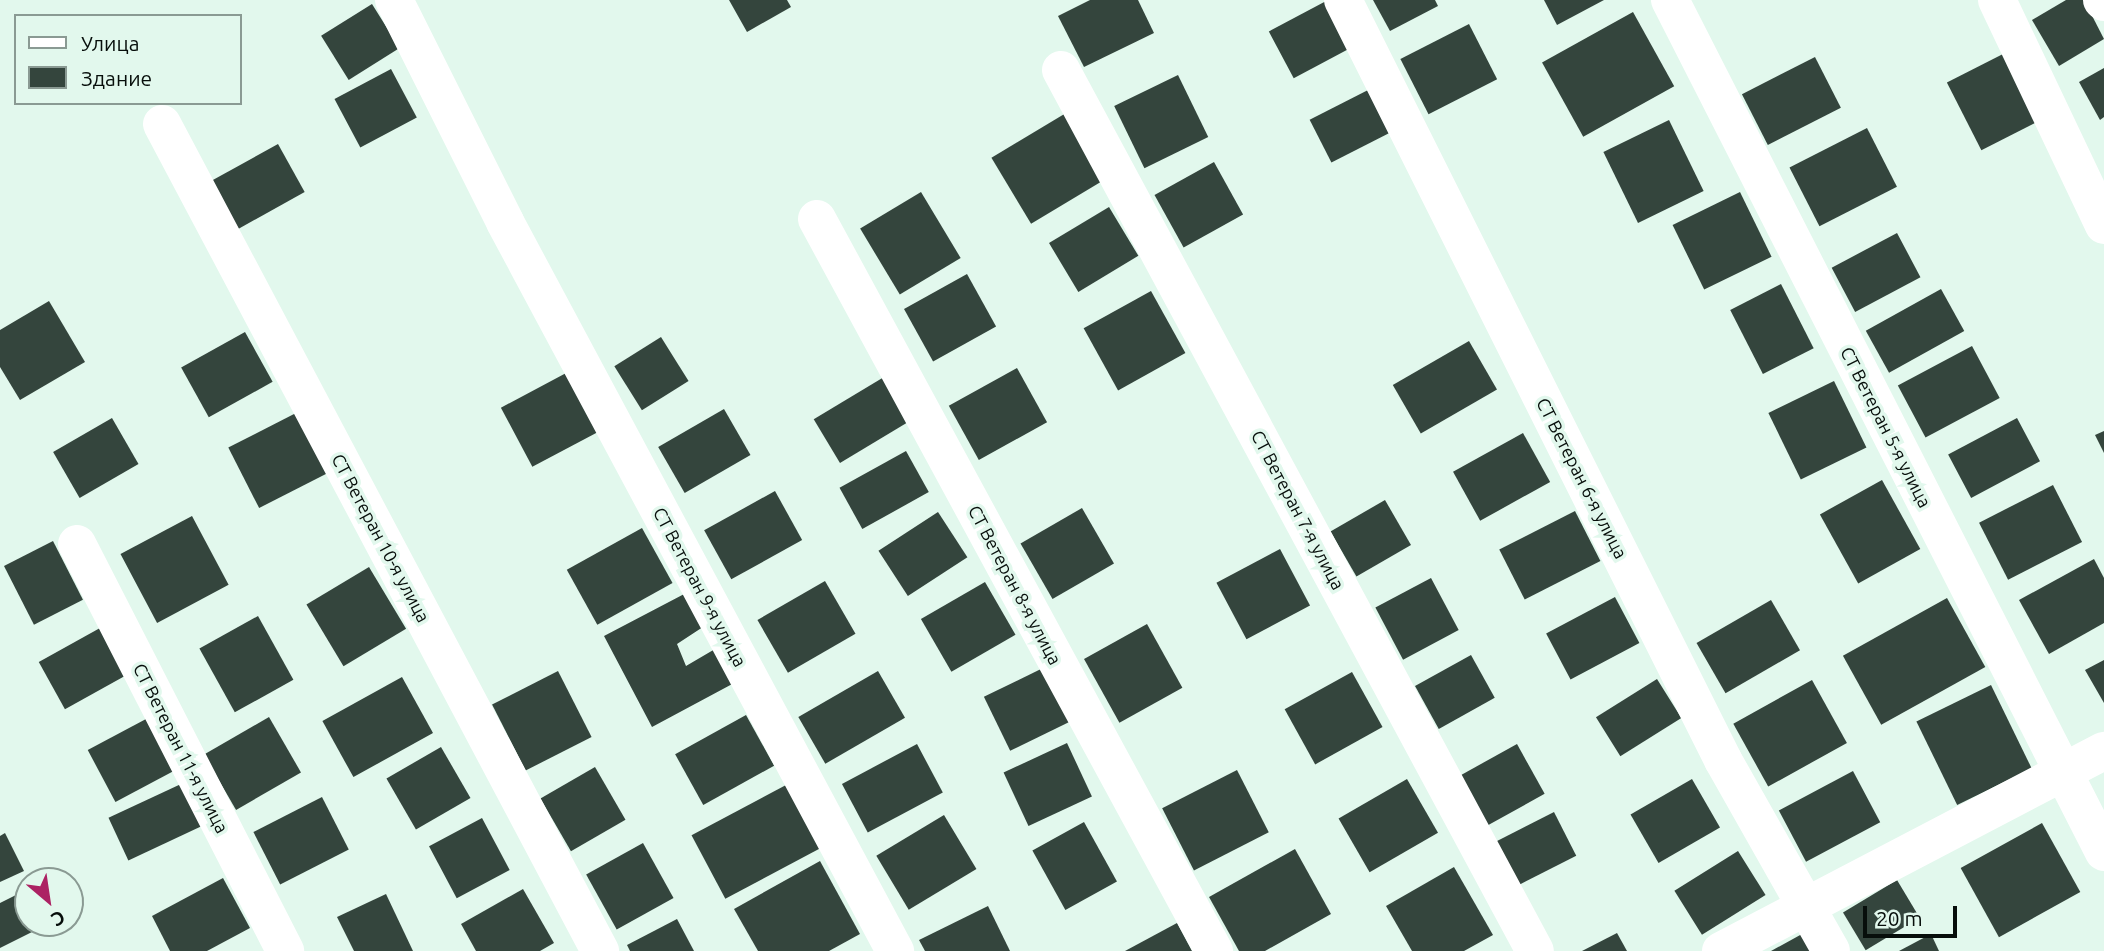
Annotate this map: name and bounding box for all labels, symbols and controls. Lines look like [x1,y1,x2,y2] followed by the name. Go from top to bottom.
[14,14,242,105] legend
[81,31,139,55] text: Улица
[81,66,152,90] text: Здание
[1836,343,1936,511] street label: СТ Ветеран 5-я улица
[1532,394,1632,562] street label: СТ Ветеран 6-я улица
[1247,427,1349,593] street label: СТ Ветеран 7-я улица
[327,450,435,626] street label: СТ Ветеран 10-я улица
[964,502,1066,668] street label: СТ Ветеран 8-я улица
[649,504,751,670] street label: СТ Ветеран 9-я улица
[129,659,233,837] street label: СТ Ветеран 11-я улица
[14,867,84,937] north arrow
[1866,892,1960,936] scale bar
[48,906,69,931] text: С
[1876,906,1923,930] text: 20 m

